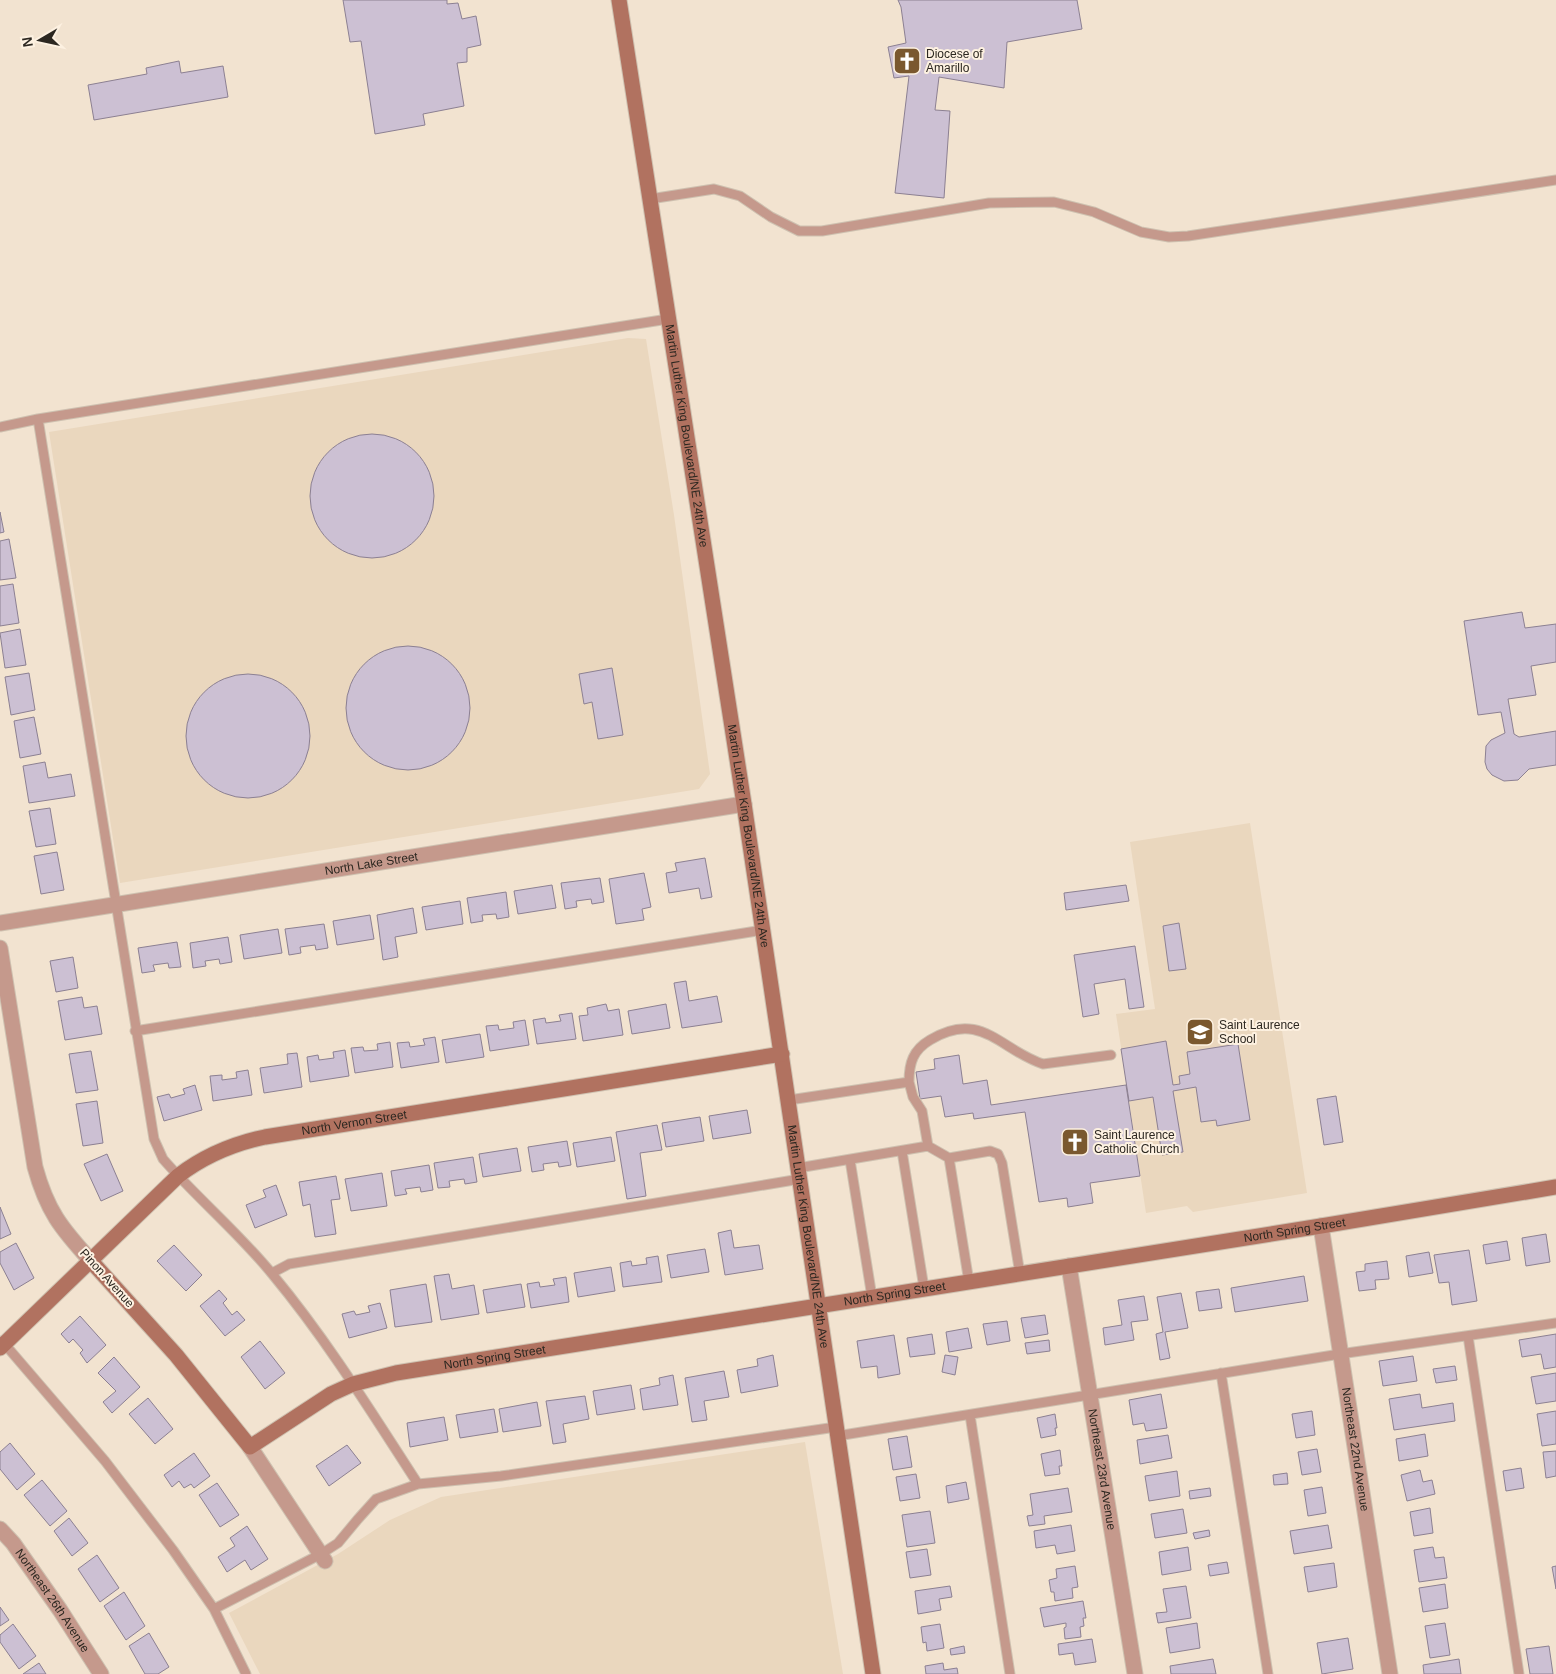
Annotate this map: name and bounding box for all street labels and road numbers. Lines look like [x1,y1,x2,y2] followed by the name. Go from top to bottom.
[663,323,711,549] street label: Martin Luther King Boulevard/NE 24th Ave
[725,723,772,949] street label: Martin Luther King Boulevard/NE 24th Ave
[324,849,420,878] street label: North Lake Street
[301,1107,408,1138] street label: North Vernon Street
[785,1124,832,1350] street label: Martin Luther King Boulevard/NE 24th Ave
[1243,1215,1347,1245] street label: North Spring Street
[77,1246,137,1310] street label: Pinon Avenue
[843,1279,947,1309] street label: North Spring Street
[443,1342,547,1372] street label: North Spring Street
[1339,1386,1372,1513] street label: Northeast 22nd Avenue
[1085,1408,1119,1531] street label: Northeast 23rd Avenue
[12,1546,93,1655] street label: Northeast 26th Avenue

